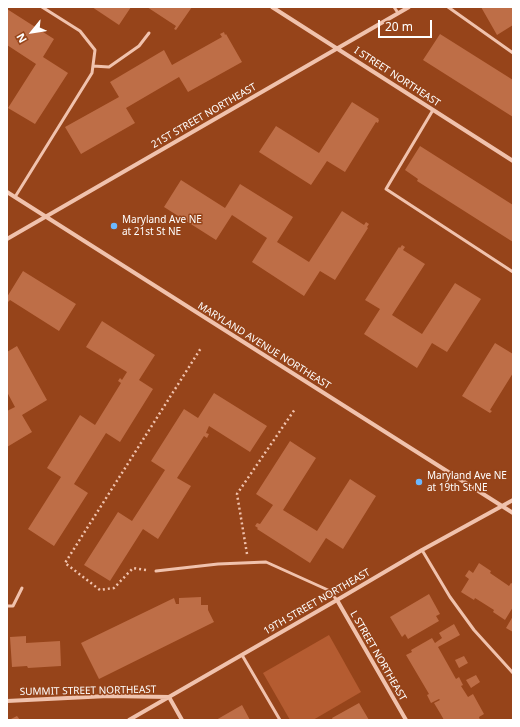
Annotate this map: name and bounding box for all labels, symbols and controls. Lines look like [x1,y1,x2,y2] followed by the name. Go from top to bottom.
[12,12,52,52] north arrow
[380,12,434,38] scale bar
[385,18,413,35] text: 20 m
[12,31,30,46] text: N
[352,45,442,109] street label: I STREET NORTHEAST
[149,81,259,151] street label: 21ST STREET NORTHEAST
[122,214,202,238] place label: Maryland Ave NE at 21st St NE
[109,221,119,231] marker: Maryland Ave NE at 21st St NE
[195,300,333,392] street label: MARYLAND AVENUE NORTHEAST
[427,470,507,494] place label: Maryland Ave NE at 19th St NE
[414,477,424,487] marker: Maryland Ave NE at 19th St NE
[262,567,372,637] street label: 19TH STREET NORTHEAST
[347,609,409,703] street label: L STREET NORTHEAST
[20,684,156,698] street label: SUMMIT STREET NORTHEAST

